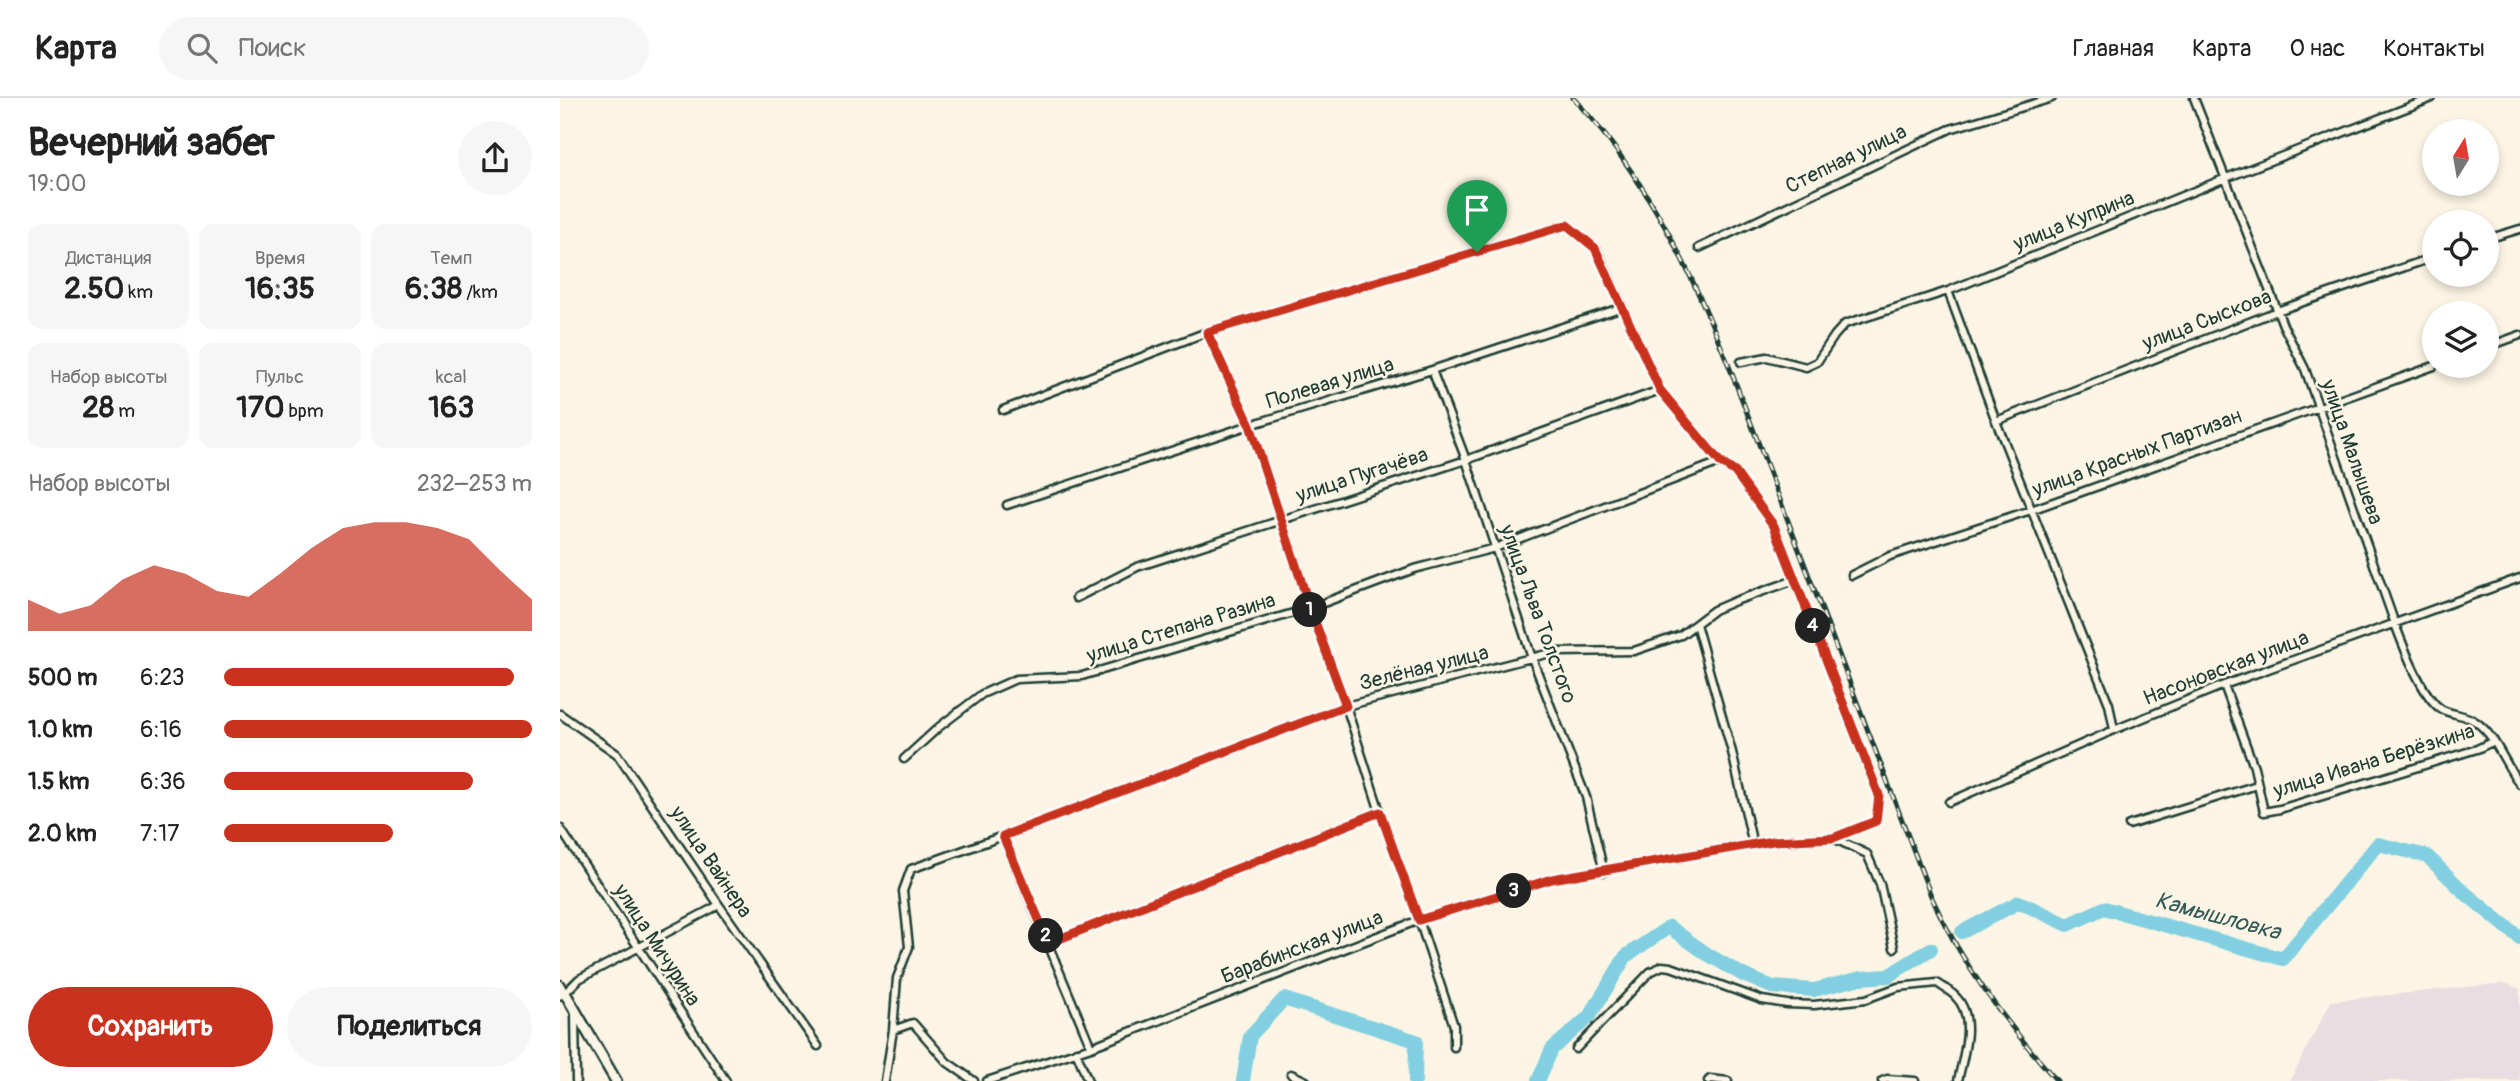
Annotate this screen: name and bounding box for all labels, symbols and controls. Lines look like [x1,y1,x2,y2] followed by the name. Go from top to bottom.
[159,17,649,80] search box
[35,28,117,69] text: Карта
[183,29,221,67] icon: search
[239,32,307,64] text: Поиск
[2073,34,2154,63] text: Главная
[2192,34,2252,63] text: Карта
[2290,34,2345,63] text: О нас
[2383,34,2485,63] text: Контакты
[1781,118,1911,200] street label: Степная улица
[28,119,275,167] text: Вечерний забег
[2422,119,2499,196] north arrow
[2422,119,2499,378] map controls
[458,121,532,195] button: share
[28,169,86,198] text: 19:00
[1447,180,1507,252] pin
[2009,184,2138,258] street label: улица Куприна
[1458,191,1496,229] icon: arrive
[2422,210,2499,287] button: locate
[66,246,152,270] text: Дистанция
[255,246,305,270] text: Время
[430,246,472,270] text: Темп
[64,270,124,307] text: 2.50
[245,270,315,307] text: 16:35
[405,270,462,307] text: 6:38
[124,280,153,304] text: km
[462,280,498,304] text: /km
[2138,283,2275,357] street label: улица Сыскова
[2422,301,2499,378] button: layers
[1263,351,1397,415] street label: Полевая улица
[50,365,167,389] text: Набор высоты
[256,365,304,389] text: Пульс
[436,365,467,389] text: kcal
[2314,375,2389,528] street label: улица Малышева
[82,389,114,426] text: 28
[236,389,284,426] text: 170
[428,389,474,426] text: 163
[114,399,135,423] text: m
[284,399,324,423] text: bpm
[2028,403,2245,504] street label: улица Красных Партизан
[1292,441,1432,509] street label: улица Пугачёва
[28,469,170,498] text: Набор высоты
[417,469,532,498] text: 232–253 m
[1493,520,1583,707] street label: улица Льва Толстого
[1082,586,1279,670] street label: улица Степана Разина
[1292,592,1328,628] pin: 1
[1306,597,1313,621] text: 1
[1796,608,1830,644] pin: 4
[1807,613,1818,637] text: 4
[2139,624,2313,712] street label: Насоновская улица
[1357,639,1491,697] street label: Зелёная улица
[28,663,97,692] text: 500 m
[140,663,185,692] text: 6:23
[28,715,93,744] text: 1.0 km
[140,715,182,744] text: 6:16
[2269,718,2478,805] street label: улица Ивана Берёзкина
[28,767,90,796] text: 1.5 km
[140,767,186,796] text: 6:36
[663,800,758,923] street label: улица Вайнера
[28,819,97,848] text: 2.0 km
[140,819,179,848] text: 7:17
[1496,874,1532,908] pin: 3
[607,878,707,1011] street label: улица Мичурина
[1508,878,1519,902] text: 3
[2152,885,2285,947] water label: Камышловка
[1217,904,1387,990] street label: Барабинская улица
[1028,918,1064,954] pin: 2
[1040,923,1051,947] text: 2
[28,987,273,1067] button: Сохранить
[287,987,532,1067] button: Поделиться

